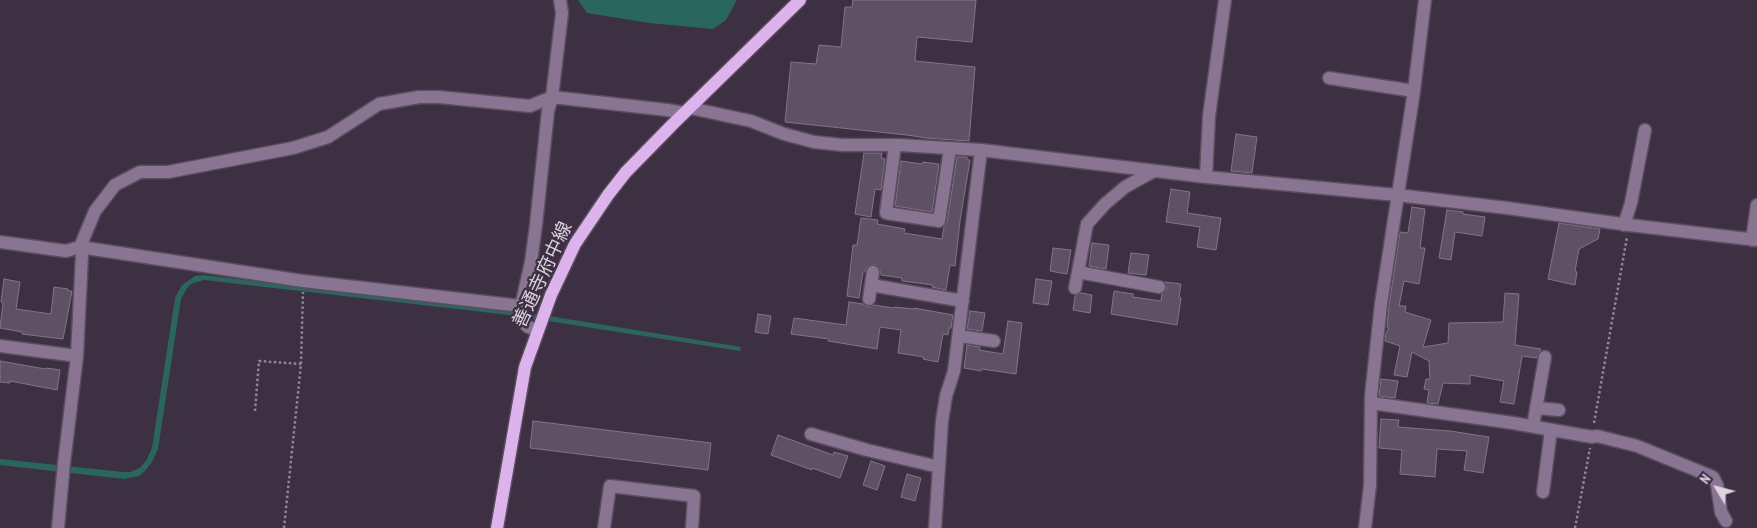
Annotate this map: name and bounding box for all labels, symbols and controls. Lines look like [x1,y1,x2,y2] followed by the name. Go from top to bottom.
[509,219,577,331] street label: 善通寺府中線
[1692,463,1742,513] north arrow
[1696,471,1714,487] text: N

